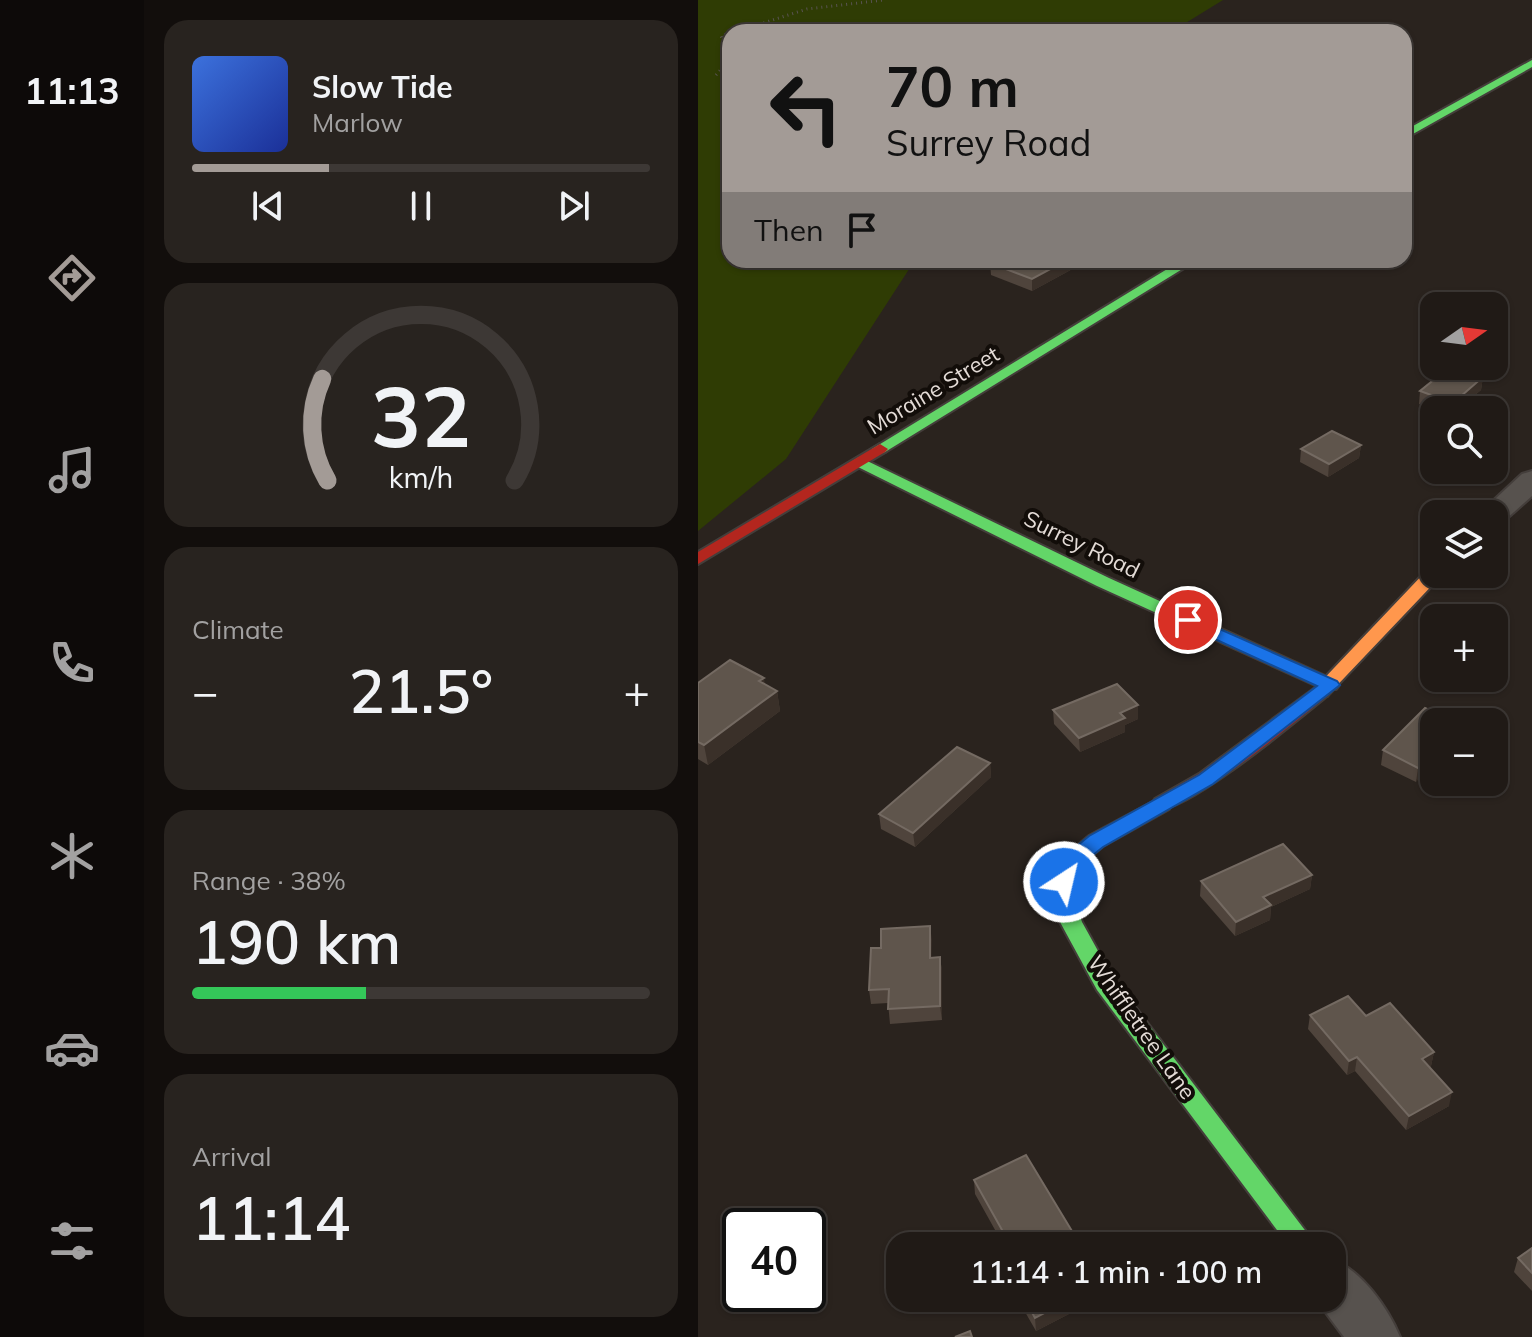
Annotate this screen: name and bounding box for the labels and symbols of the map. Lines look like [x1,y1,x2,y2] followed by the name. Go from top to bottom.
[1420,292,1508,380] north arrow
[862,339,1004,440] street label: Moraine Street
[1019,504,1145,584] street label: Surrey Road
[1154,586,1222,654] pin
[1022,840,1106,924] position arrow
[1082,950,1202,1104] street label: Whiffletree Lane
[722,1208,826,1312] speed limit sign: 40

